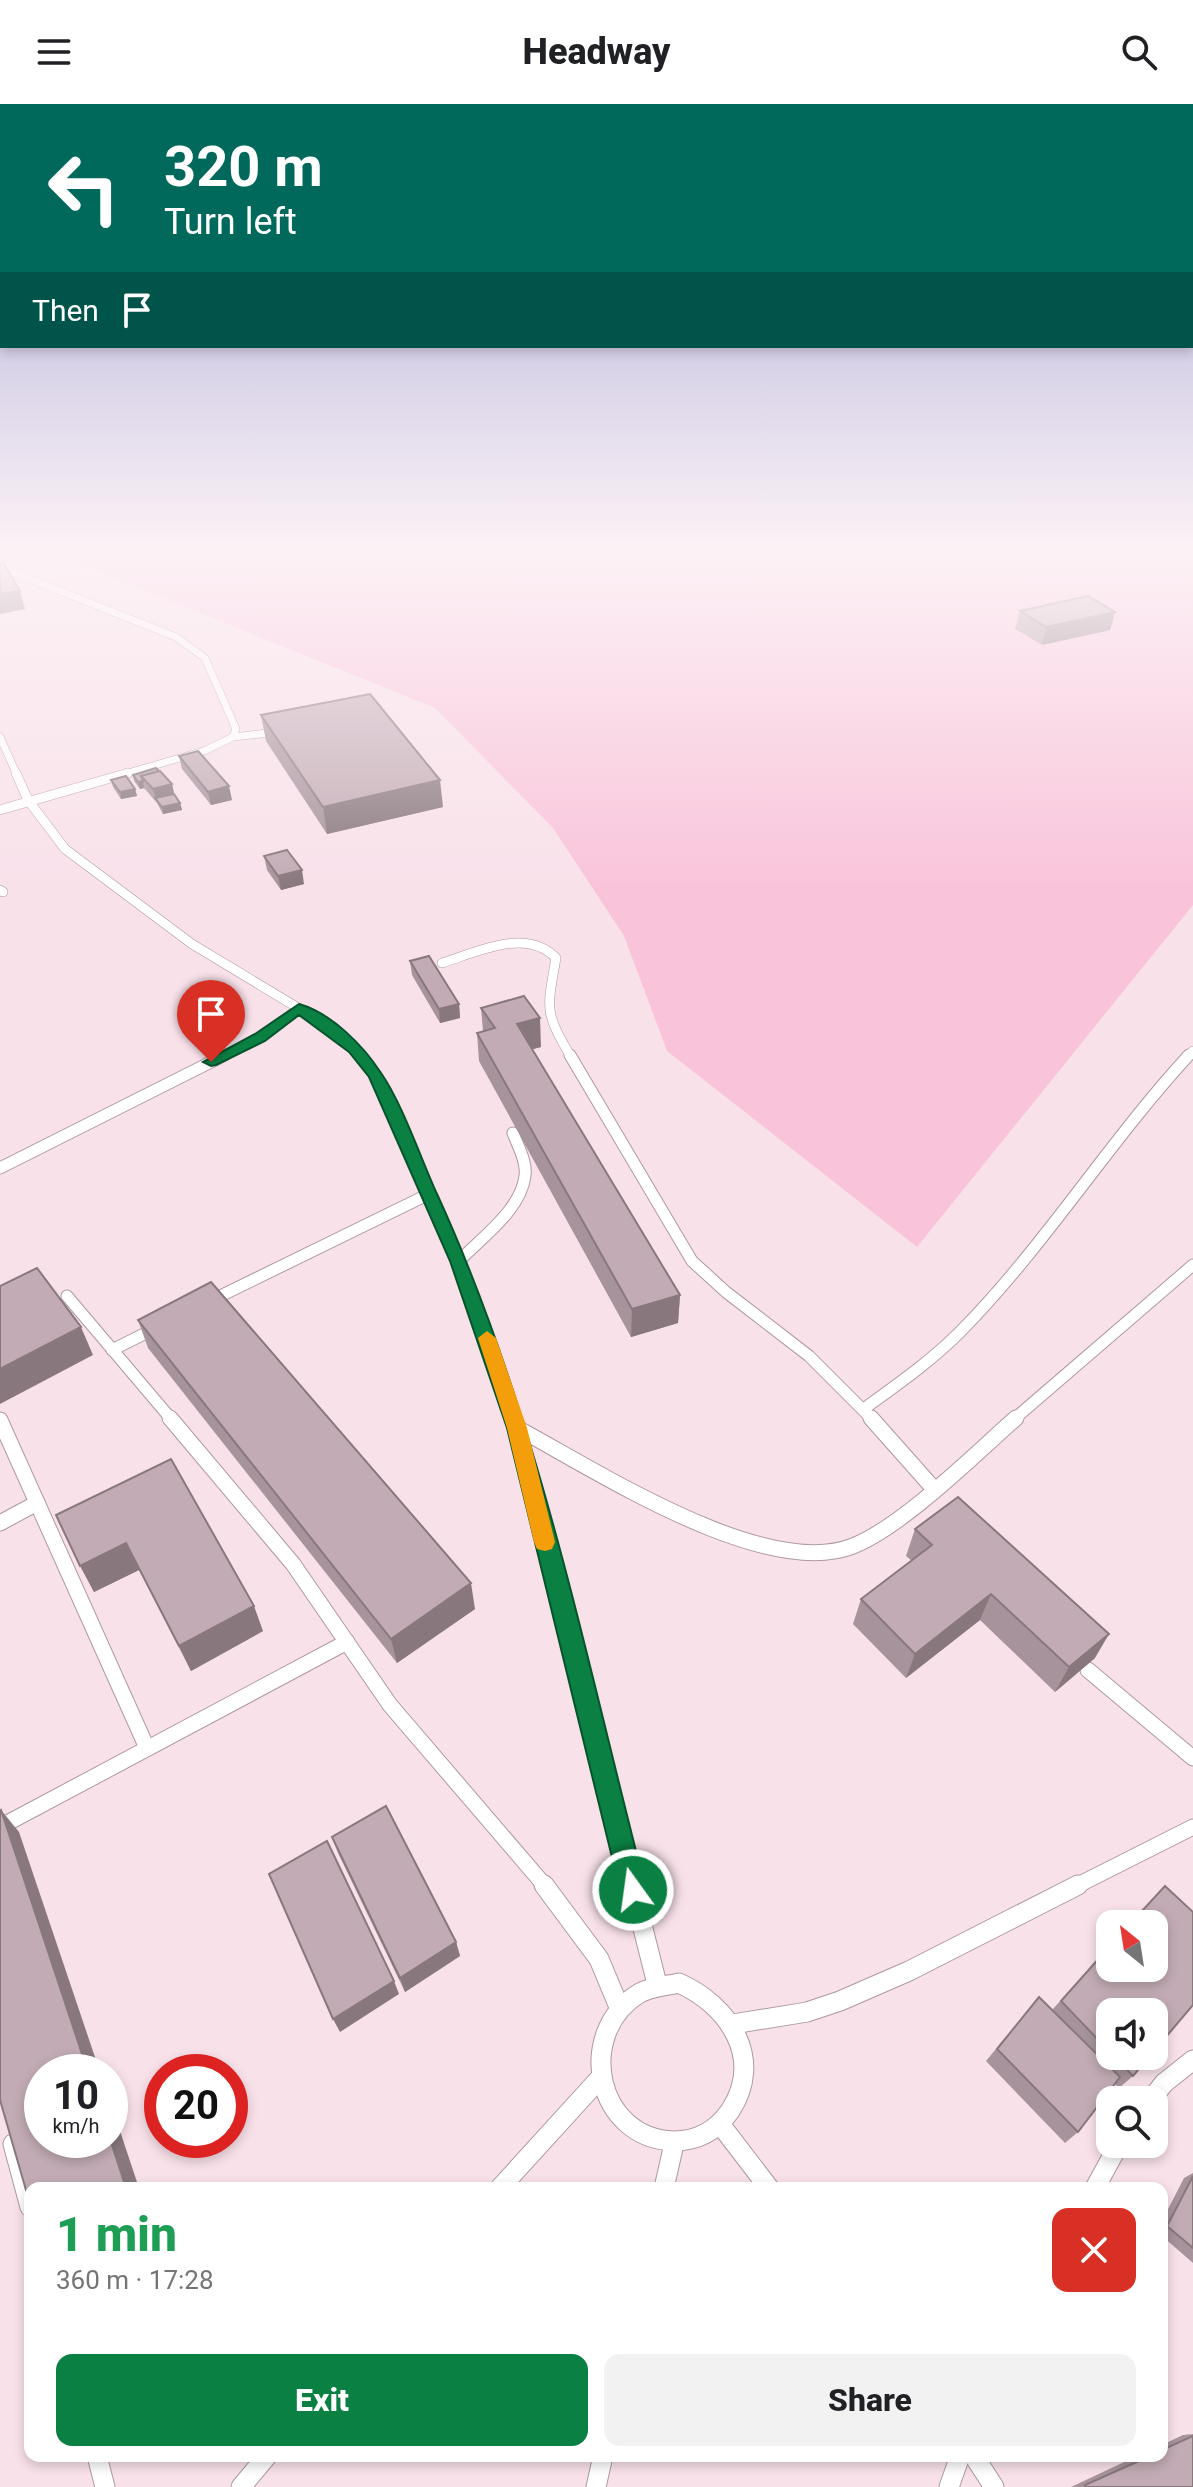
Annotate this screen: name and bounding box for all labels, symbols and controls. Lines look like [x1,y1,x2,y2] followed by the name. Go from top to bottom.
[32,30,76,74] icon: menu
[1117,30,1161,74] icon: search
[523,31,670,73] text: Headway
[164,134,323,200] text: 320 m
[32,136,136,240] icon: left
[164,201,297,243] text: Turn left
[115,288,159,332] icon: arrive
[32,293,99,328] text: Then
[177,980,245,1062] pin
[189,992,233,1036] icon: arrive
[591,1848,675,1932] position arrow
[1096,1910,1168,1982] north arrow
[1096,1910,1168,2158] map controls
[1096,1998,1168,2070] button: sound
[144,2054,248,2158] speed limit sign: 20
[53,2072,99,2119] text: 10
[1096,2086,1168,2158] button: search
[53,2114,99,2138] text: km/h
[56,2206,177,2263] text: 1 min
[1052,2208,1136,2292] button: close
[56,2265,214,2295] text: 360 m · 17:28
[56,2354,588,2446] button: Exit
[604,2354,1136,2446] button: Share

